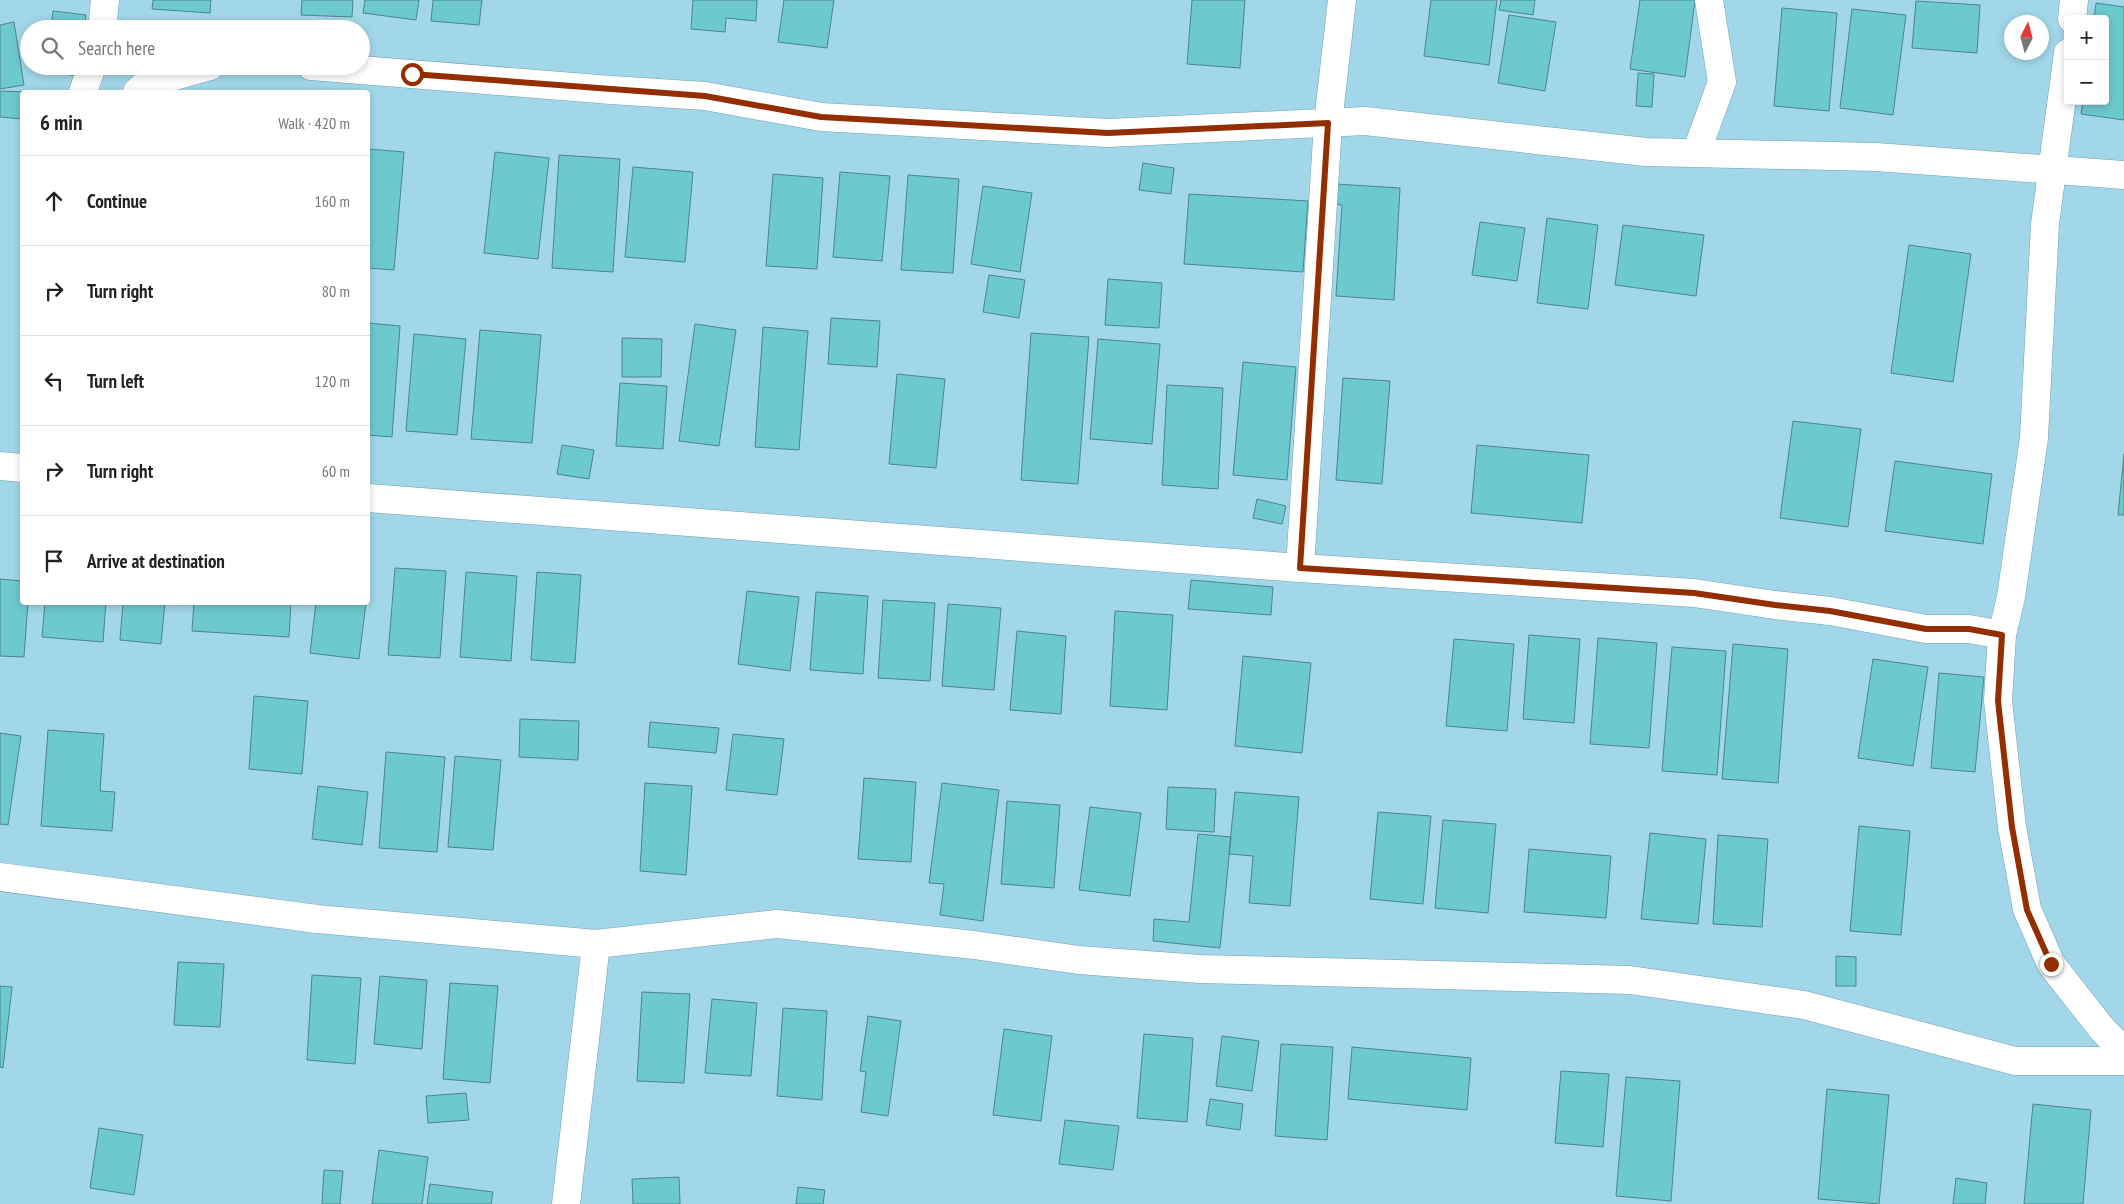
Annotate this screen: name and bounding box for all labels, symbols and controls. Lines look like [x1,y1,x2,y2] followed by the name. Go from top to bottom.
[2004,15,2049,60] north arrow
[2064,15,2109,105] map controls
[2064,15,2109,60] button: +
[20,20,370,75] search box
[38,34,66,62] icon: search
[78,36,155,60] text: Search here
[2064,60,2109,105] button: −
[401,63,424,86] route start
[40,109,82,136] text: 6 min
[278,113,350,133] text: Walk · 420 m
[40,187,68,215] icon: ahead
[87,189,147,213] text: Continue
[315,191,350,211] text: 160 m
[40,277,68,305] icon: right
[87,279,153,303] text: Turn right
[322,281,350,301] text: 80 m
[40,367,68,395] icon: left
[87,369,144,393] text: Turn left
[315,371,350,391] text: 120 m
[40,457,68,485] icon: right
[87,459,153,483] text: Turn right
[322,461,350,481] text: 60 m
[40,547,68,575] icon: arrive
[87,549,225,573] text: Arrive at destination
[2040,953,2063,976] route end

